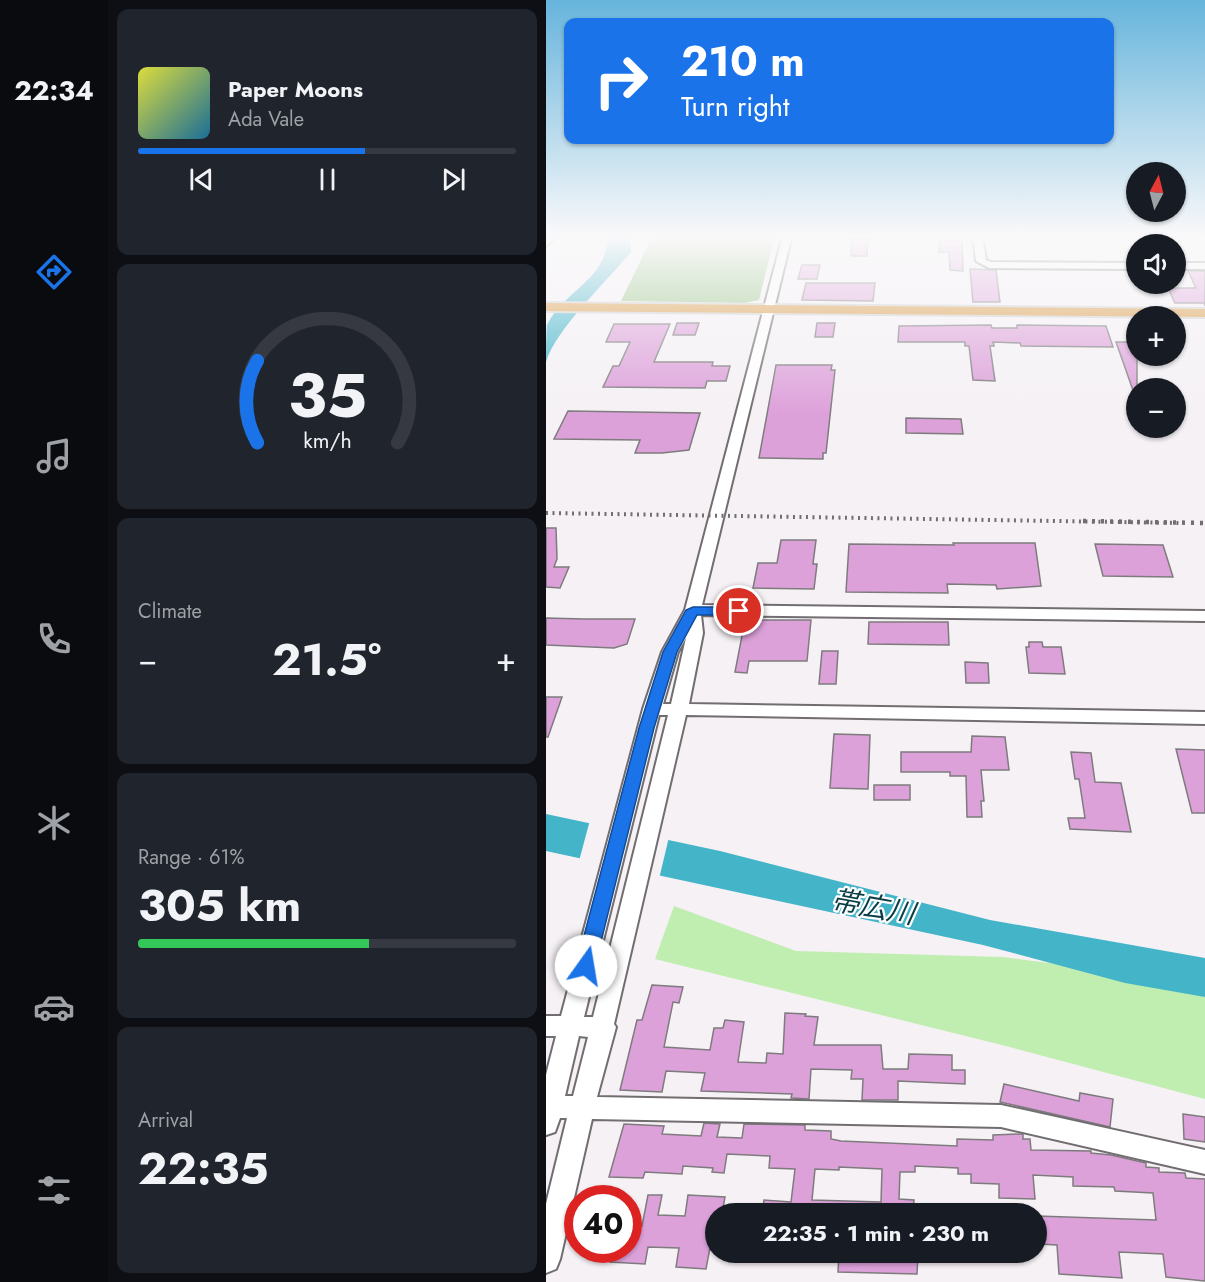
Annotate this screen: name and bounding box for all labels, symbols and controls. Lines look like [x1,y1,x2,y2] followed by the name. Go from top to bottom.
[681,31,805,92] text: 210 m
[582,42,660,120] icon: right
[14,71,94,110] text: 22:34
[228,73,363,105] text: Paper Moons
[681,87,789,126] text: Turn right
[228,105,304,134] text: Ada Vale
[1126,162,1186,222] north arrow
[1126,162,1186,438] map controls
[185,163,218,196] icon: previous
[311,163,344,196] icon: pause
[437,163,470,196] icon: next
[1126,234,1186,294] button: sound
[33,251,75,293] icon: directions
[1126,306,1186,366] button: +
[287,351,366,441] text: 35
[1126,378,1186,438] button: −
[303,426,351,457] text: km/h
[33,435,75,477] icon: music
[713,585,764,636] pin
[722,594,755,627] icon: arrive
[138,597,202,626] text: Climate
[33,618,75,660] icon: phone
[272,627,381,692] text: 21.5°
[138,636,157,683] text: −
[496,636,516,683] text: +
[33,802,75,844] icon: climate
[138,843,245,872] text: Range · 61%
[138,873,301,938] text: 305 km
[828,880,921,935] water label: 帯広川
[554,934,618,998] position arrow
[33,986,75,1028] icon: car
[138,1106,193,1135] text: Arrival
[138,1136,269,1201] text: 22:35
[33,1169,75,1211] icon: filters
[564,1185,642,1263] speed limit sign: 40
[763,1217,989,1249] text: 22:35 · 1 min · 230 m

